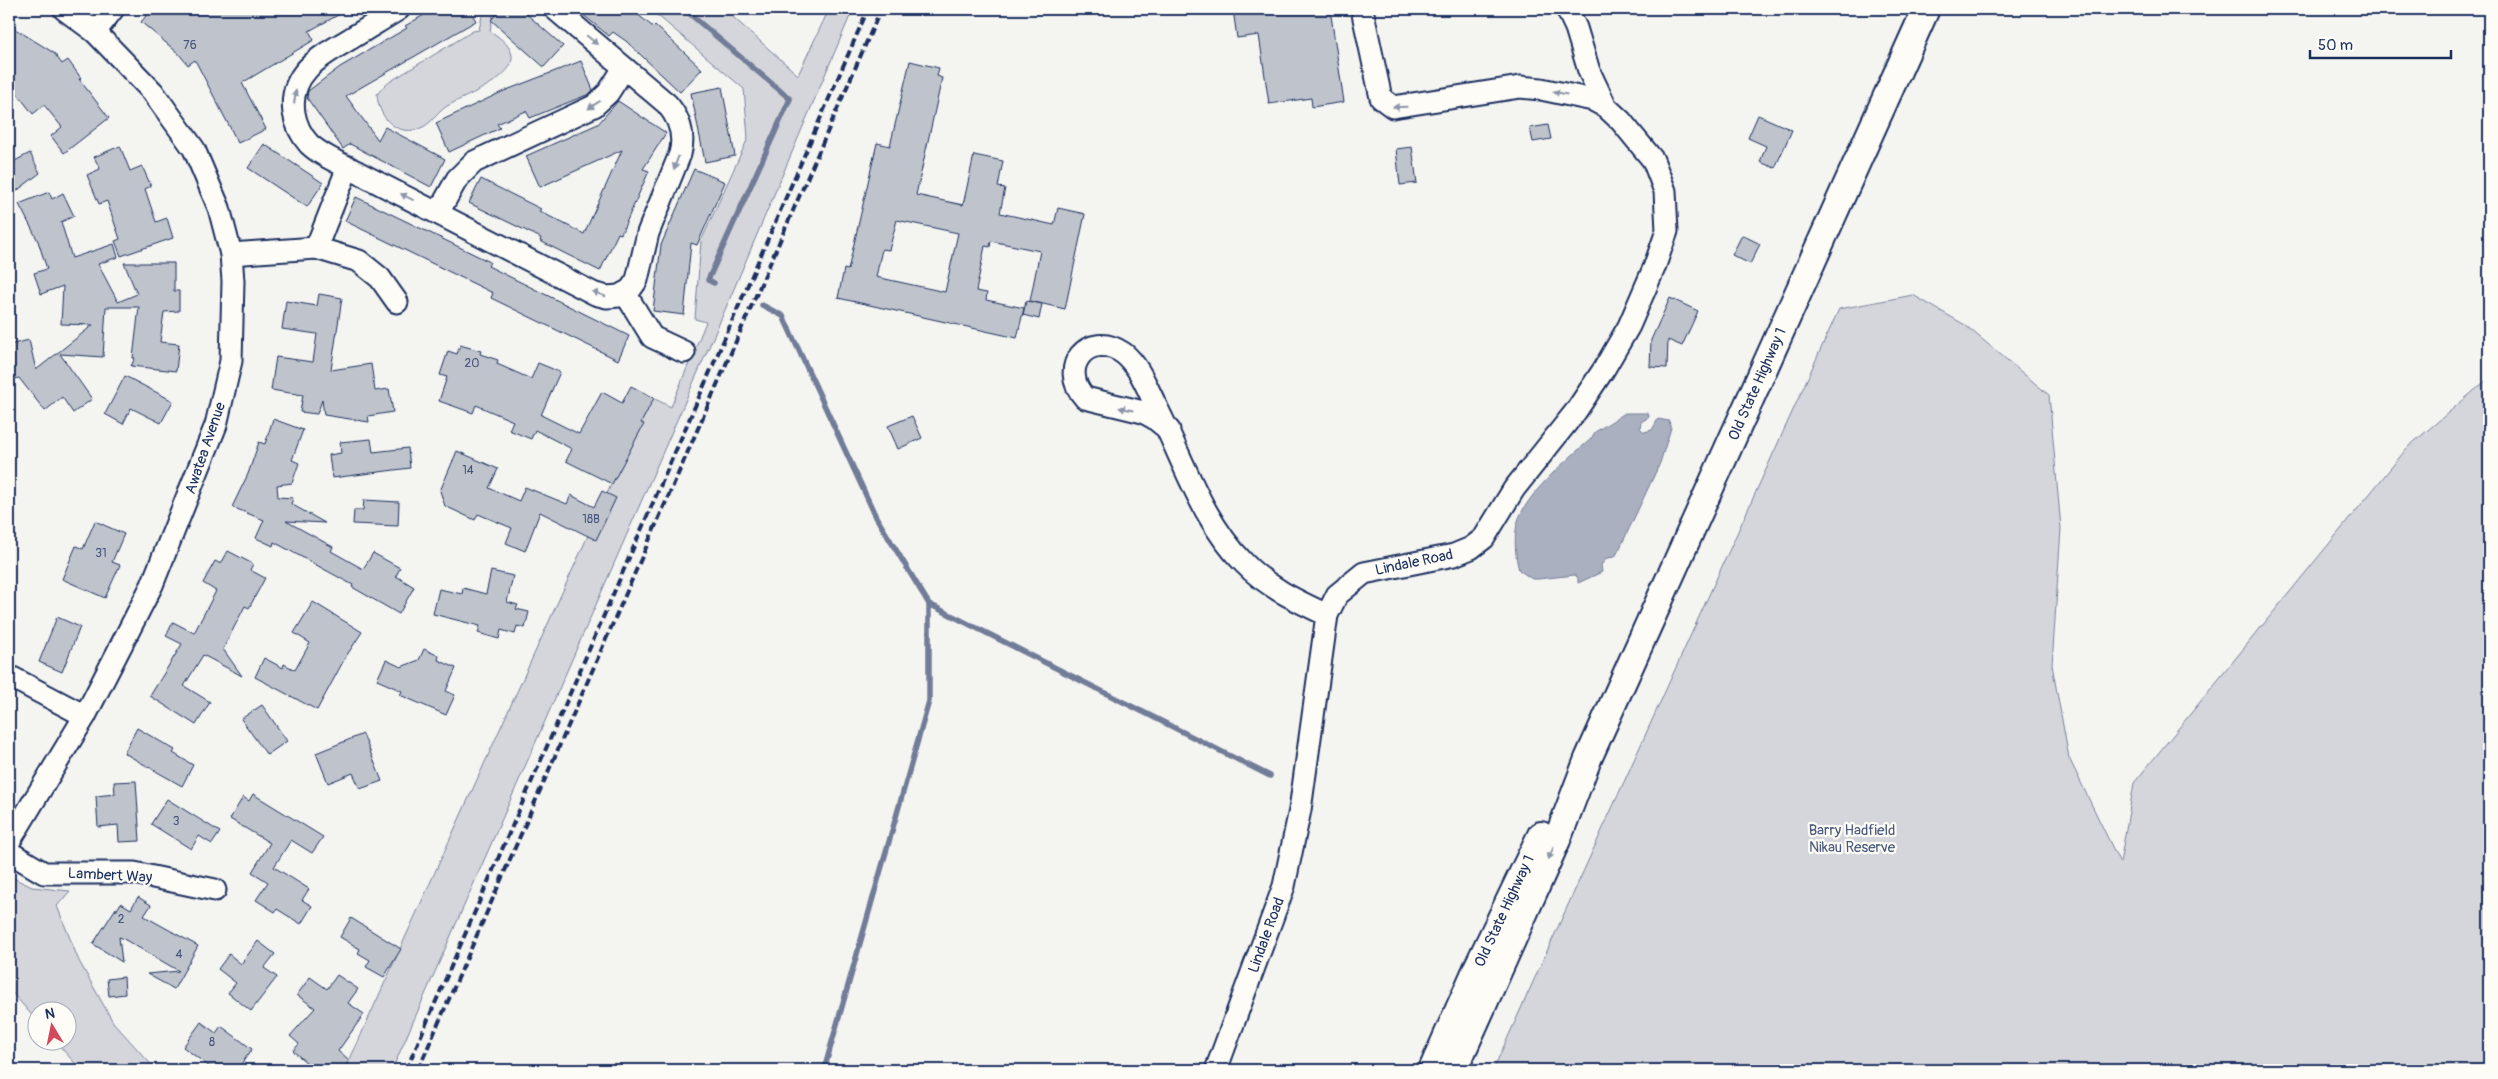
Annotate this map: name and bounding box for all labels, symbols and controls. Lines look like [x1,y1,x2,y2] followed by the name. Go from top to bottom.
[2310,28,2452,60] scale bar
[585,35,598,46] one-way arrow
[2318,36,2353,55] text: 50 m
[183,38,197,53] house number: 76
[1551,88,1567,96] one-way arrow
[291,89,299,105] one-way arrow
[587,100,600,110] one-way arrow
[1391,103,1407,111] one-way arrow
[672,156,680,171] one-way arrow
[399,193,414,201] one-way arrow
[591,290,606,297] one-way arrow
[1724,325,1791,443] street label: Old State Highway 1
[465,356,479,371] house number: 20
[181,399,230,497] street label: Awatea Avenue
[1118,405,1133,413] one-way arrow
[462,463,474,478] house number: 14
[582,512,600,527] house number: 18B
[1373,545,1455,580] street label: Lindale Road
[95,546,107,561] house number: 31
[173,814,180,829] house number: 3
[1809,821,1896,857] park label: Barry Hadfield Nikau Reserve
[1547,846,1555,860] one-way arrow
[1470,852,1539,970] street label: Old State Highway 1
[67,864,153,887] street label: Lambert Way
[1244,895,1289,976] street label: Lindale Road
[118,912,125,927] house number: 2
[176,947,183,962] house number: 4
[28,1002,78,1052] north arrow
[44,1004,56,1023] text: N
[209,1035,215,1050] house number: 8

